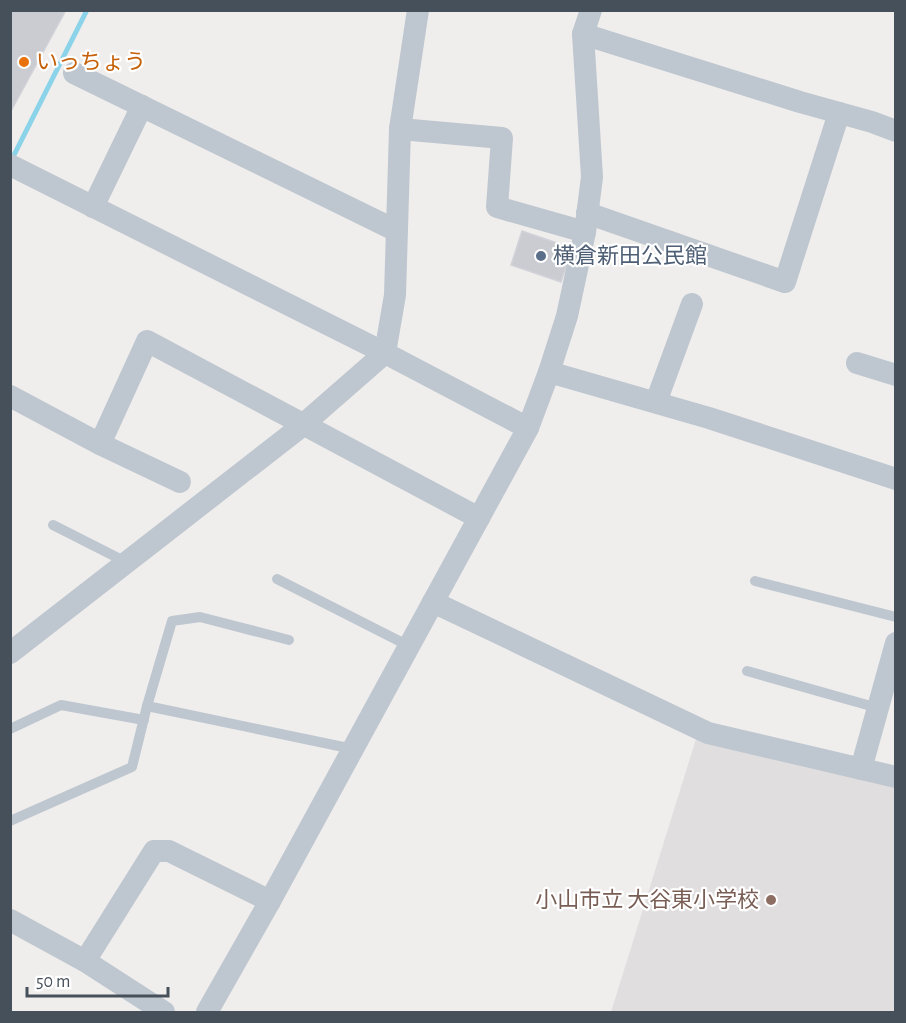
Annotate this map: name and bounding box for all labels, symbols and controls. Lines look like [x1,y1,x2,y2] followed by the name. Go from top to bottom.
[36,51,146,73] place label: いっちょう
[17,55,31,69] marker: いっちょう
[553,244,707,267] place label: 横倉新田公民館
[534,249,548,263] marker: 横倉新田公民館
[535,888,759,911] place label: 小山市立 大谷東小学校
[764,893,778,907] marker: 小山市立 大谷東小学校
[27,960,168,998] scale bar
[36,973,70,991] text: 50 m

